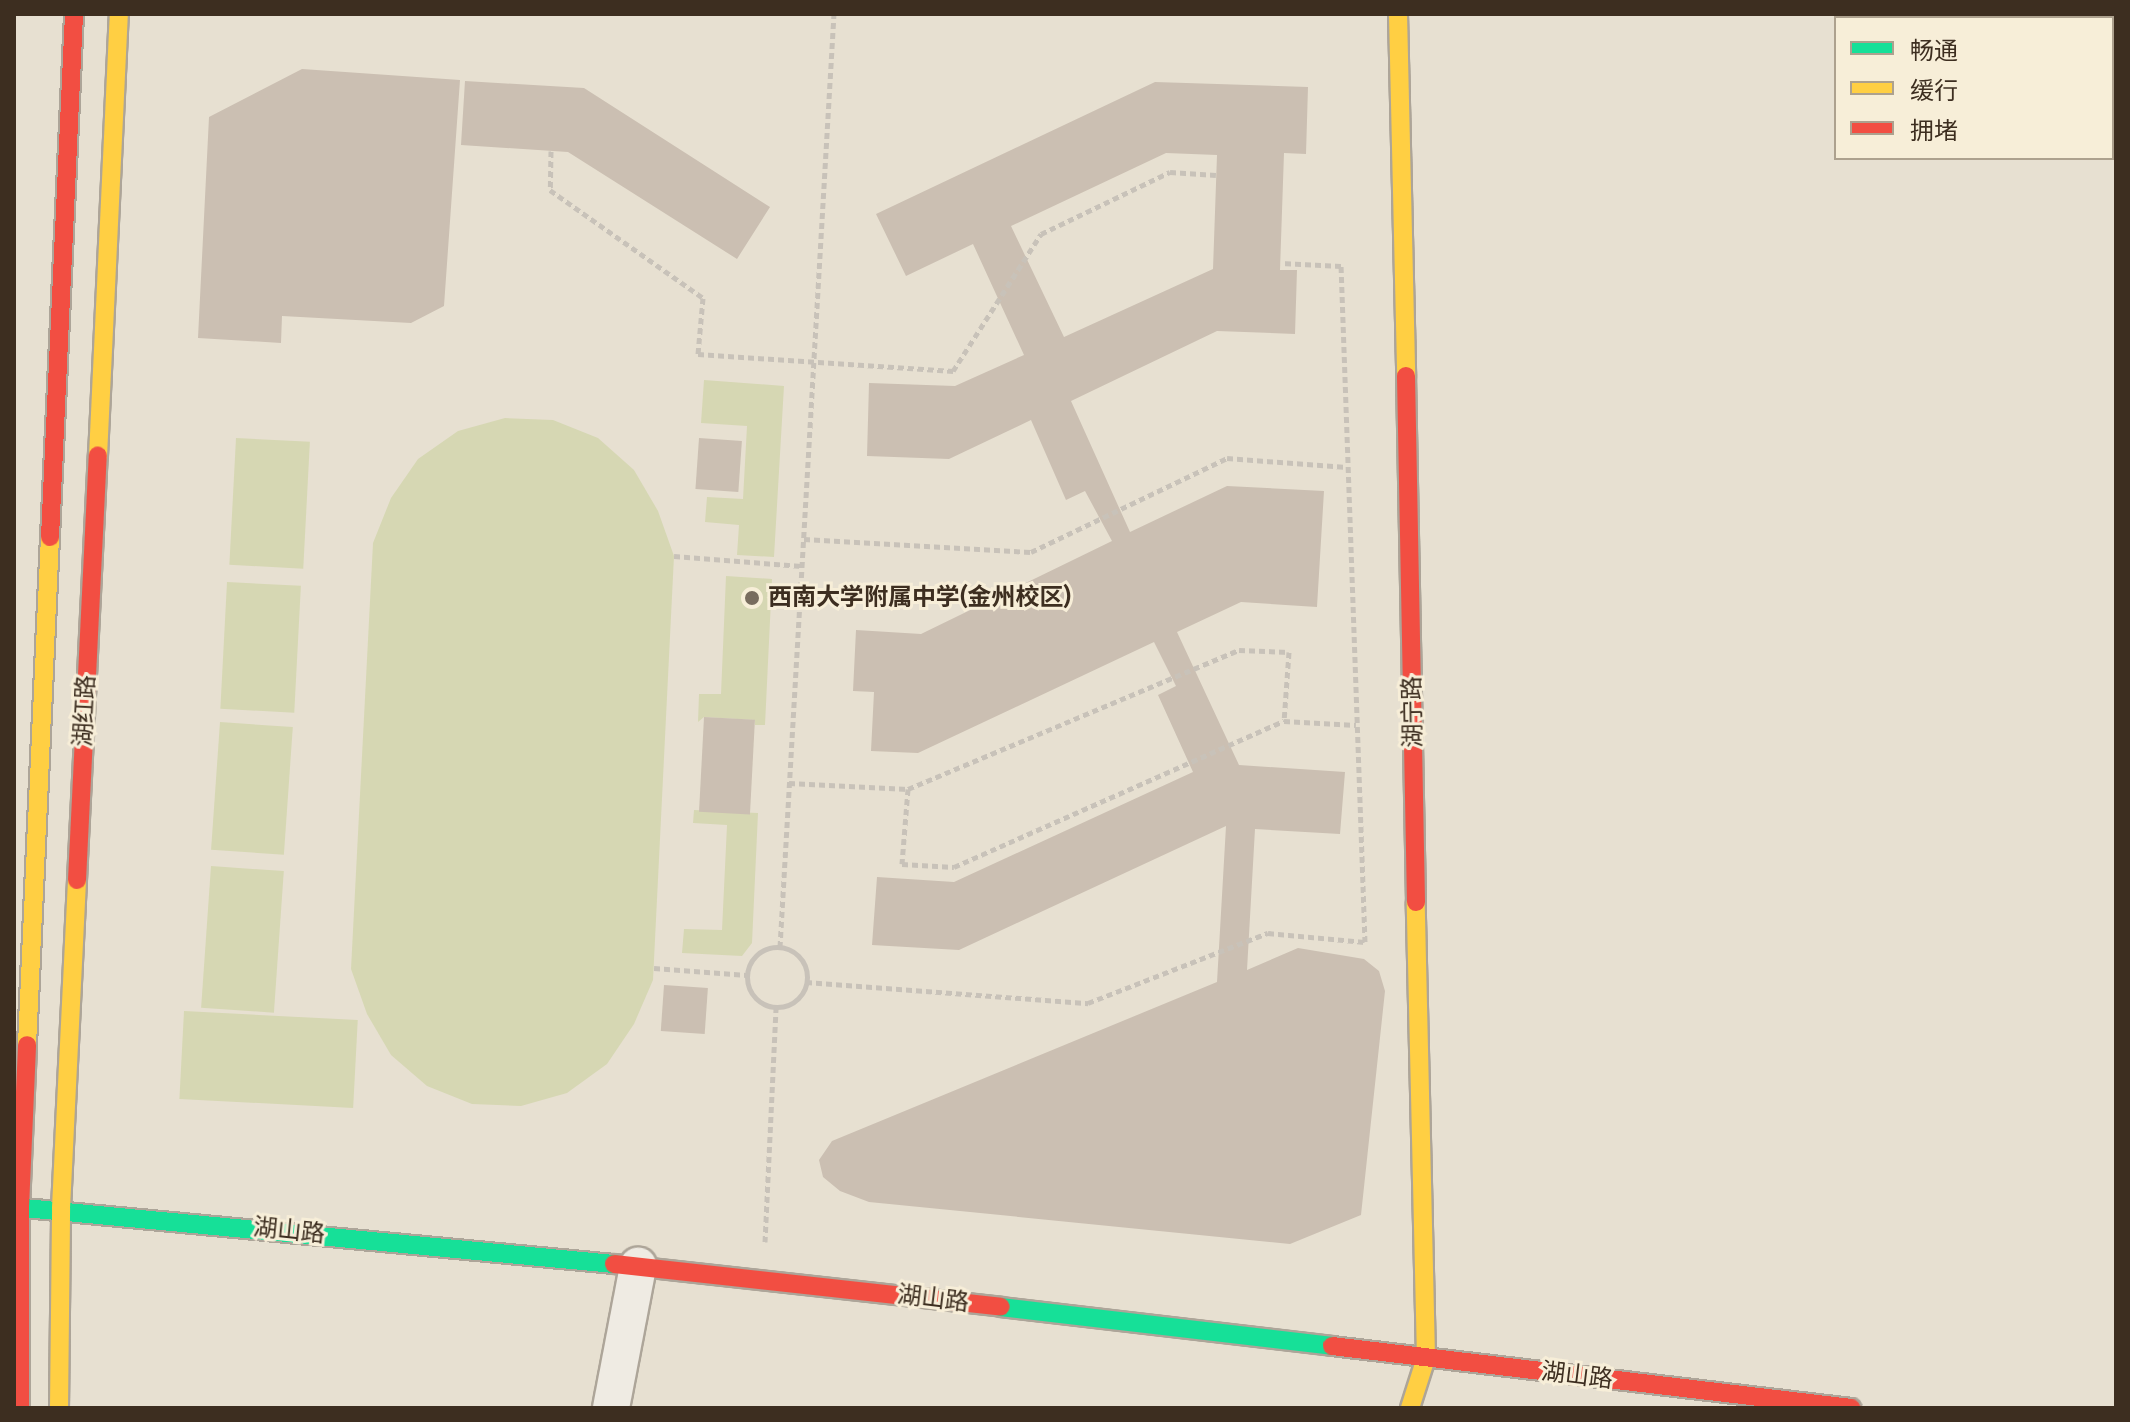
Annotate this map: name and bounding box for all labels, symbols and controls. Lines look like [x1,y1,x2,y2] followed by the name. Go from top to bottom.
[1834,16,2114,160] legend
[1910,37,1958,65] text: 畅通
[1910,77,1958,105] text: 缓行
[1910,117,1958,145] text: 拥堵
[768,584,1071,612] place label: 西南大学附属中学(金州校区)
[743,589,761,607] marker: 西南大学附属中学(金州校区)
[69,674,101,748] street label: 湖红路
[1398,676,1428,748] street label: 湖宁路
[252,1213,326,1249] street label: 湖山路
[896,1280,970,1318] street label: 湖山路
[1540,1357,1614,1395] street label: 湖山路

